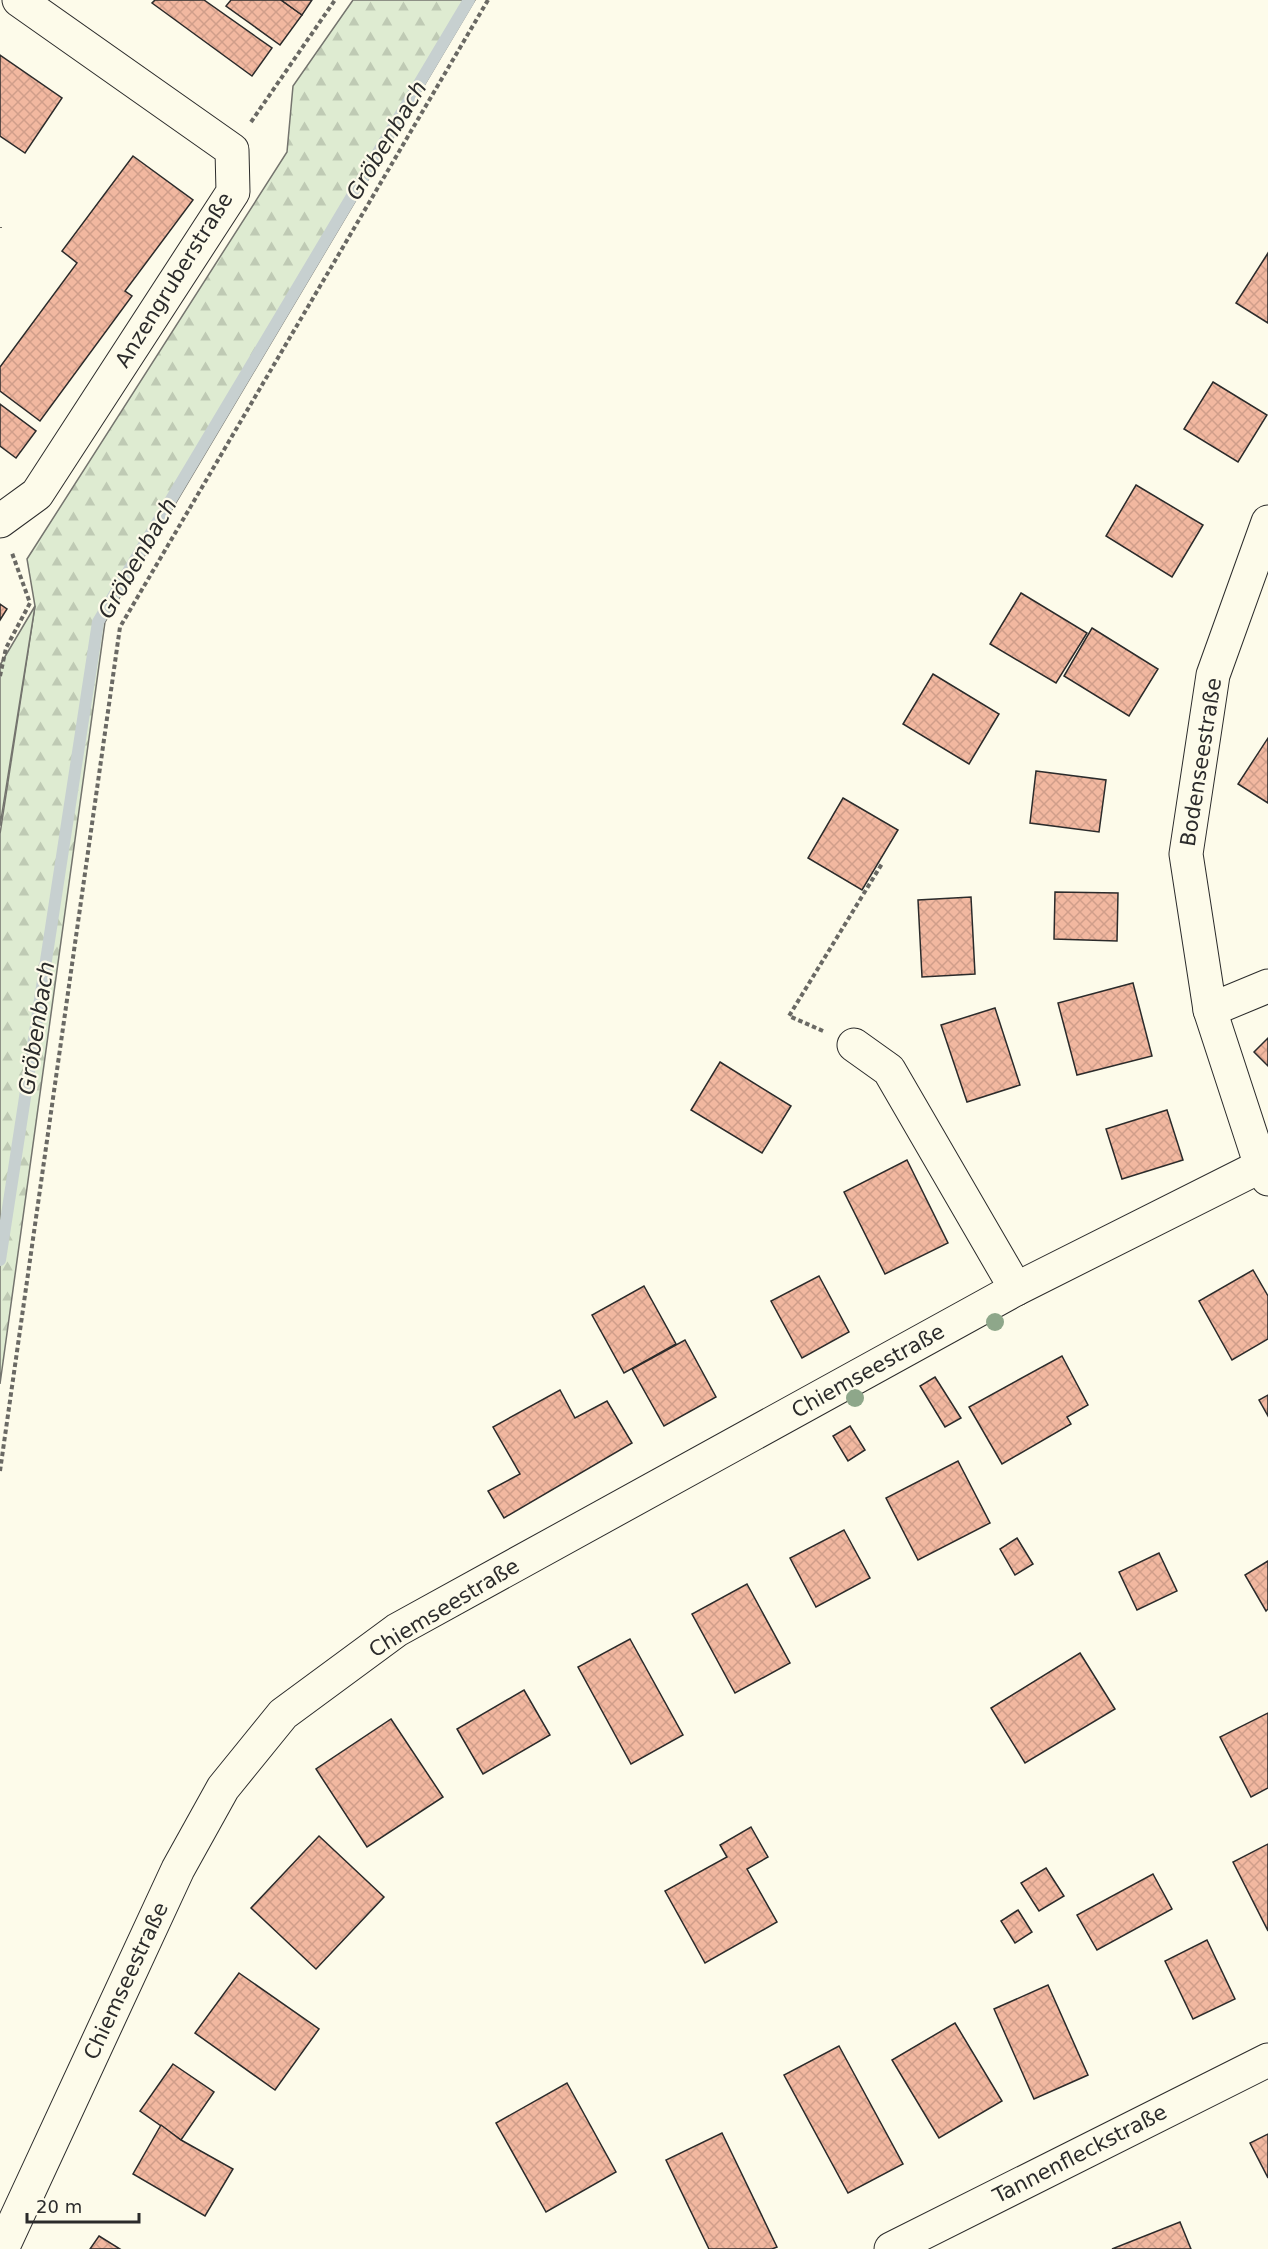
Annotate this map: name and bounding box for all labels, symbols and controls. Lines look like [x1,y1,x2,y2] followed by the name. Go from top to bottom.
[341,76,432,204] water label: Gröbenbach
[110,188,238,372] street label: Anzengruberstraße
[93,494,182,623] water label: Gröbenbach
[1176,676,1226,848] street label: Bodenseestraße
[14,960,59,1096] water label: Gröbenbach
[787,1319,949,1423] street label: Chiemseestraße
[365,1554,523,1662] street label: Chiemseestraße
[79,1899,173,2063] street label: Chiemseestraße
[988,2100,1171,2209] street label: Tannenfleckstraße
[27,2186,140,2224] scale bar
[36,2196,82,2217] text: 20 m

